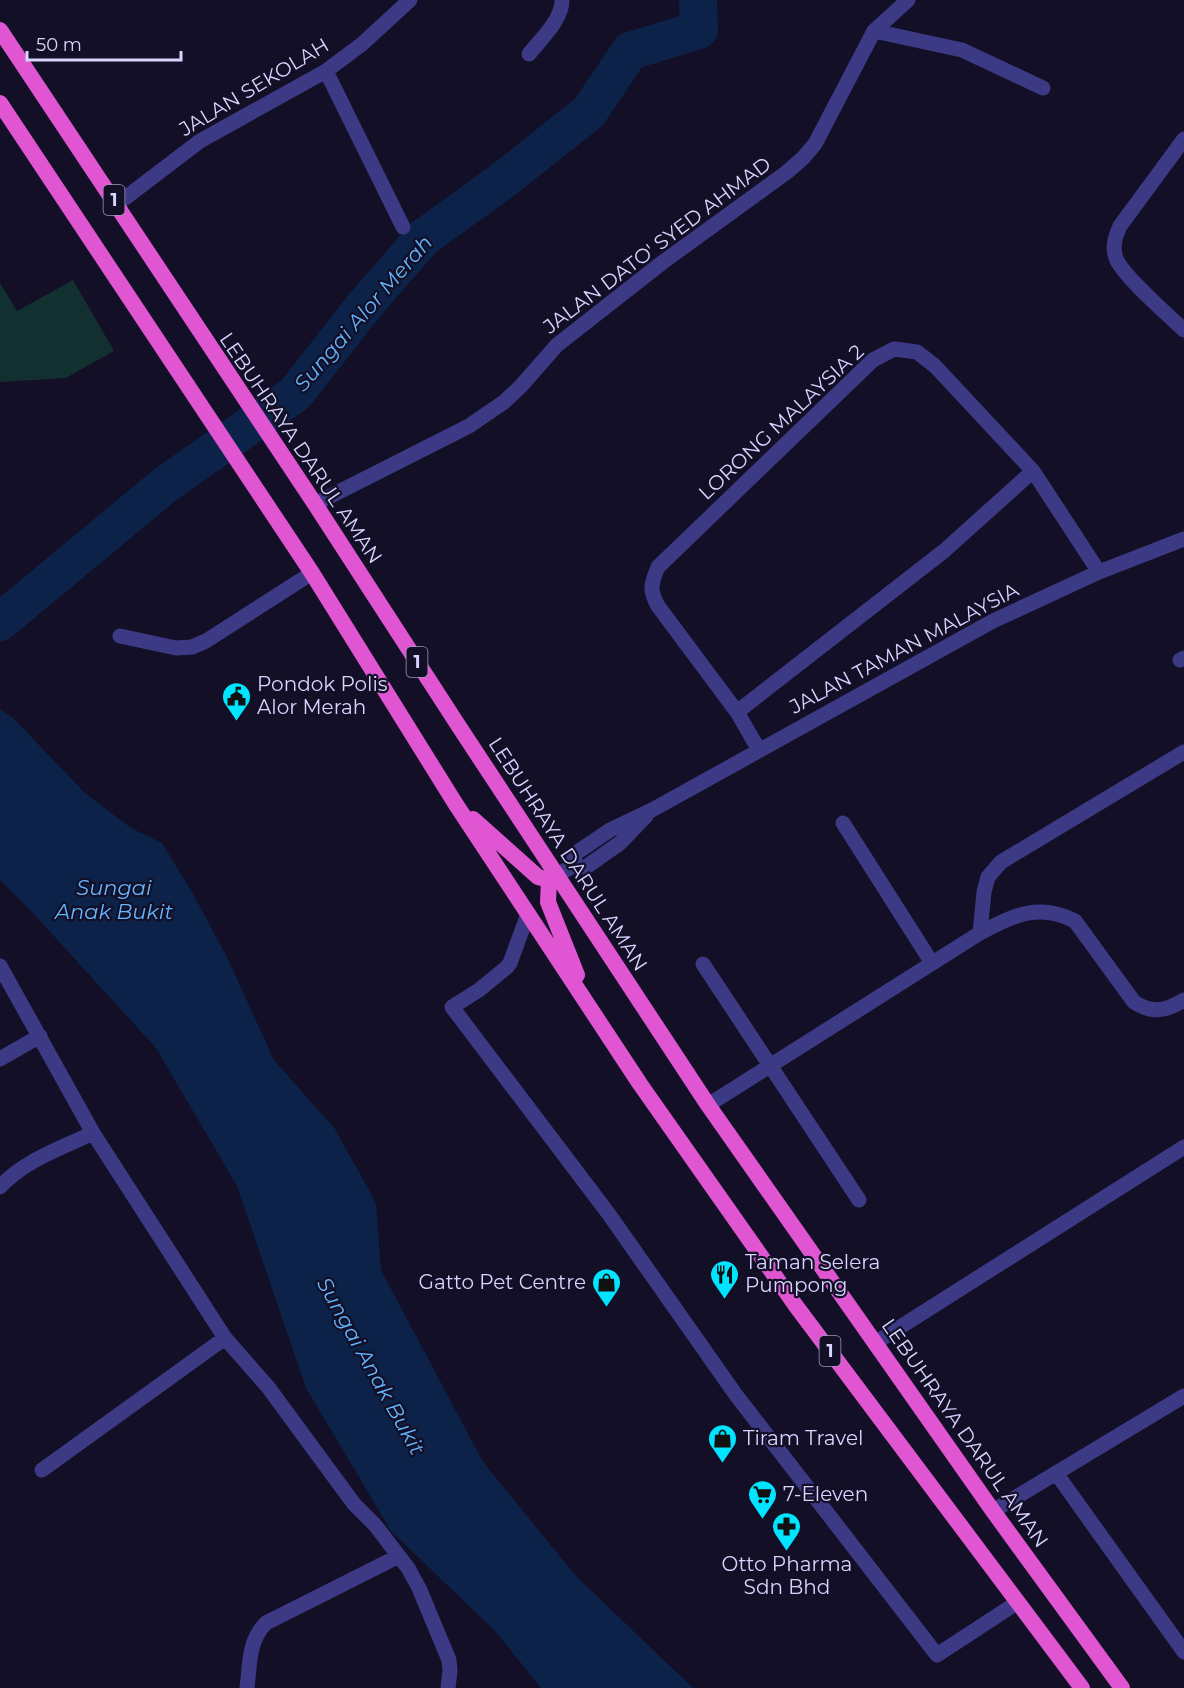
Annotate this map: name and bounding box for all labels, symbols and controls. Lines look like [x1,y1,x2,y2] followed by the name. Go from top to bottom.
[27,24,182,62] scale bar
[174,33,333,142] street label: JALAN SEKOLAH
[36,34,82,56] text: 50 m
[538,152,776,339] street label: JALAN DATO' SYED AHMAD
[104,185,124,215] road number: 1
[289,230,437,396] water label: Sungai Alor Merah
[215,328,387,568] street label: LEBUHRAYA DARUL AMAN
[694,339,868,505] street label: LORONG MALAYSIA 2
[785,577,1023,719] street label: JALAN TAMAN MALAYSIA
[406,647,428,677] road number: 1
[257,672,388,719] place label: Pondok Polis Alor Merah
[220,680,252,722] public building icon: Pondok Polis Alor Merah
[483,733,653,975] street label: LEBUHRAYA DARUL AMAN
[53,875,173,924] water label: Sungai Anak Bukit
[745,1250,880,1297] place label: Taman Selera Pumpong
[708,1258,740,1300] restaurant icon: Taman Selera Pumpong
[591,1266,623,1308] shop icon: Gatto Pet Centre
[419,1270,586,1294] place label: Gatto Pet Centre
[312,1273,430,1460] water label: Sungai Anak Bukit
[877,1314,1053,1552] street label: LEBUHRAYA DARUL AMAN
[820,1336,840,1366] road number: 1
[706,1422,738,1464] shop icon: Tiram Travel
[743,1426,863,1450] place label: Tiram Travel
[746,1478,778,1520] supermarket icon: 7-Eleven
[783,1482,868,1506] place label: 7-Eleven
[771,1510,803,1552] pharmacy icon: Otto Pharma Sdn Bhd
[722,1552,852,1599] place label: Otto Pharma Sdn Bhd

